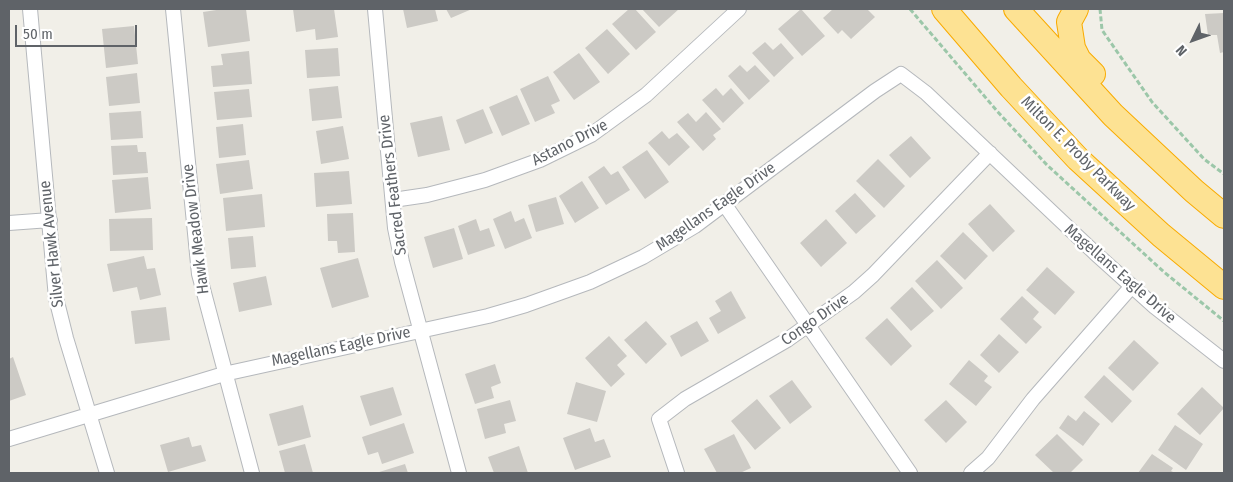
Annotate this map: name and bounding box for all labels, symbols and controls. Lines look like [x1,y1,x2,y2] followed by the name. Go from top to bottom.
[18,15,140,47] scale bar
[1168,15,1218,65] north arrow
[23,25,53,43] text: 50 m
[1172,42,1191,59] text: N
[1017,93,1139,215] street label: Milton E. Proby Parkway
[375,114,411,256] street label: Sacred Feathers Drive
[529,116,611,170] street label: Astano Drive
[652,159,780,255] street label: Magellans Eagle Drive
[178,163,214,295] street label: Hawk Meadow Drive
[36,180,68,308] street label: Silver Hawk Avenue
[1060,220,1180,328] street label: Magellans Eagle Drive
[778,290,852,350] street label: Congo Drive
[270,323,412,371] street label: Magellans Eagle Drive

